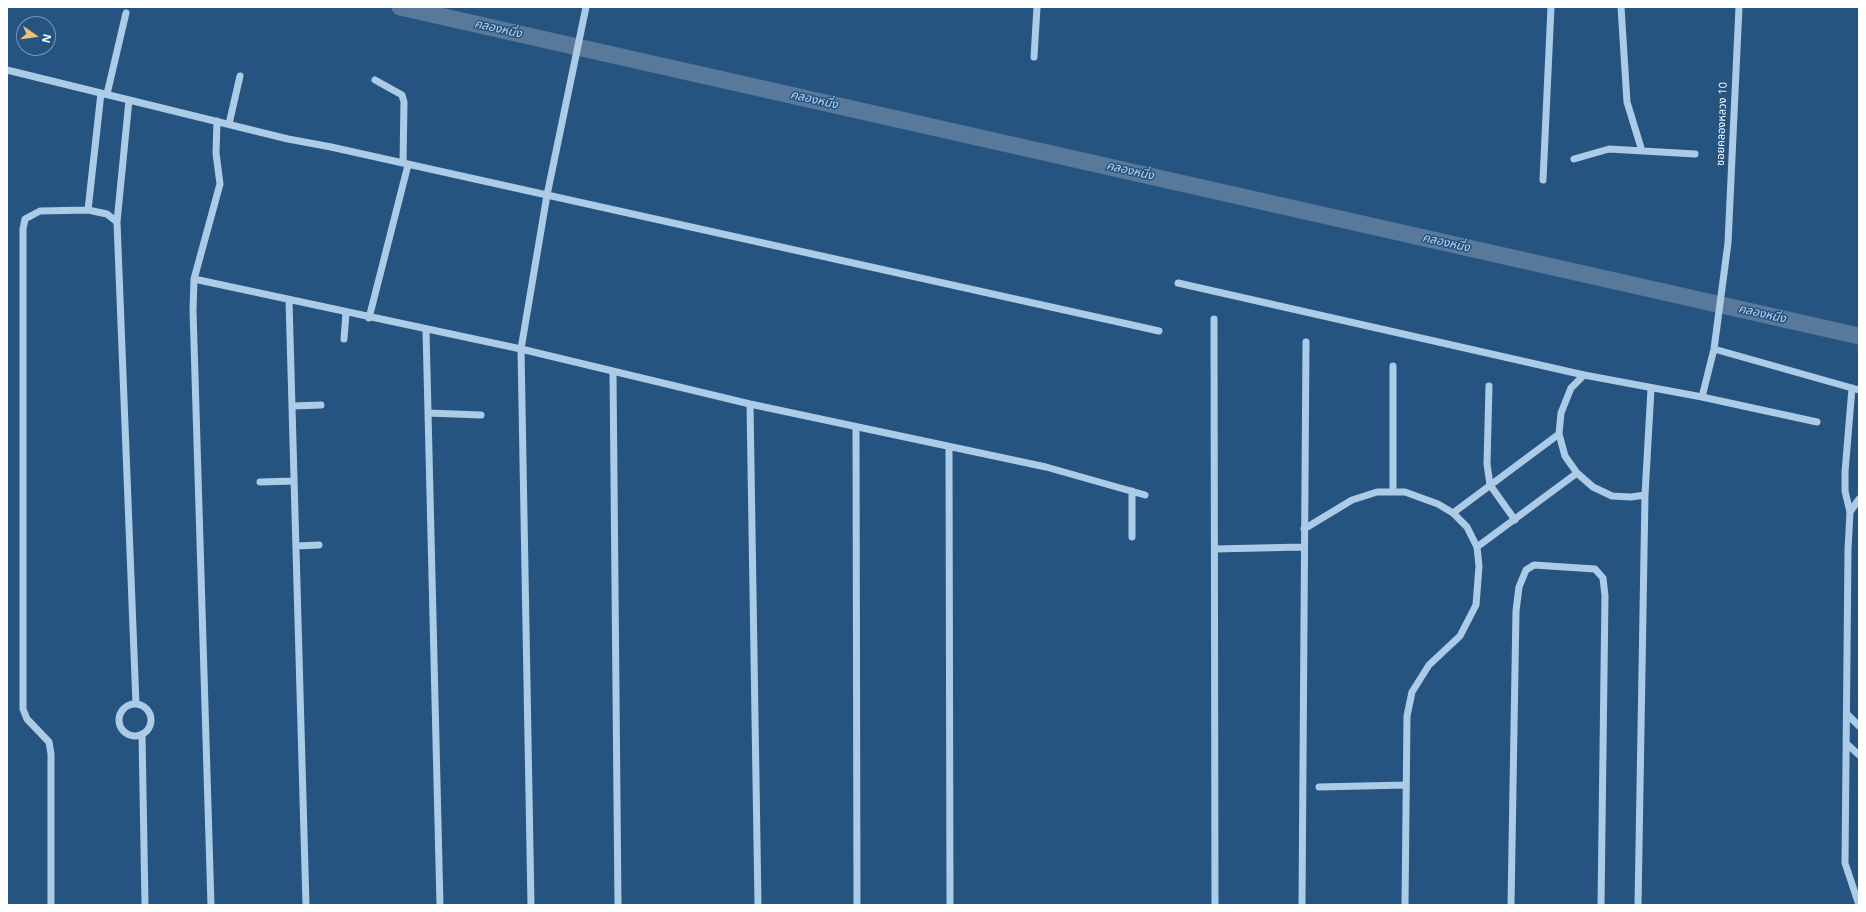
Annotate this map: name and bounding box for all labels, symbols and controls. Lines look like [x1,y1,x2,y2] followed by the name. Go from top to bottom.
[16,16,56,56] north arrow
[473,17,523,41] water label: คลองหนึ่ง
[39,33,56,45] text: N
[1714,82,1730,166] street label: ซอยคลองหลวง 10
[789,88,839,112] water label: คลองหนึ่ง
[1105,159,1155,183] water label: คลองหนึ่ง
[1421,231,1471,255] water label: คลองหนึ่ง
[1737,302,1787,326] water label: คลองหนึ่ง

